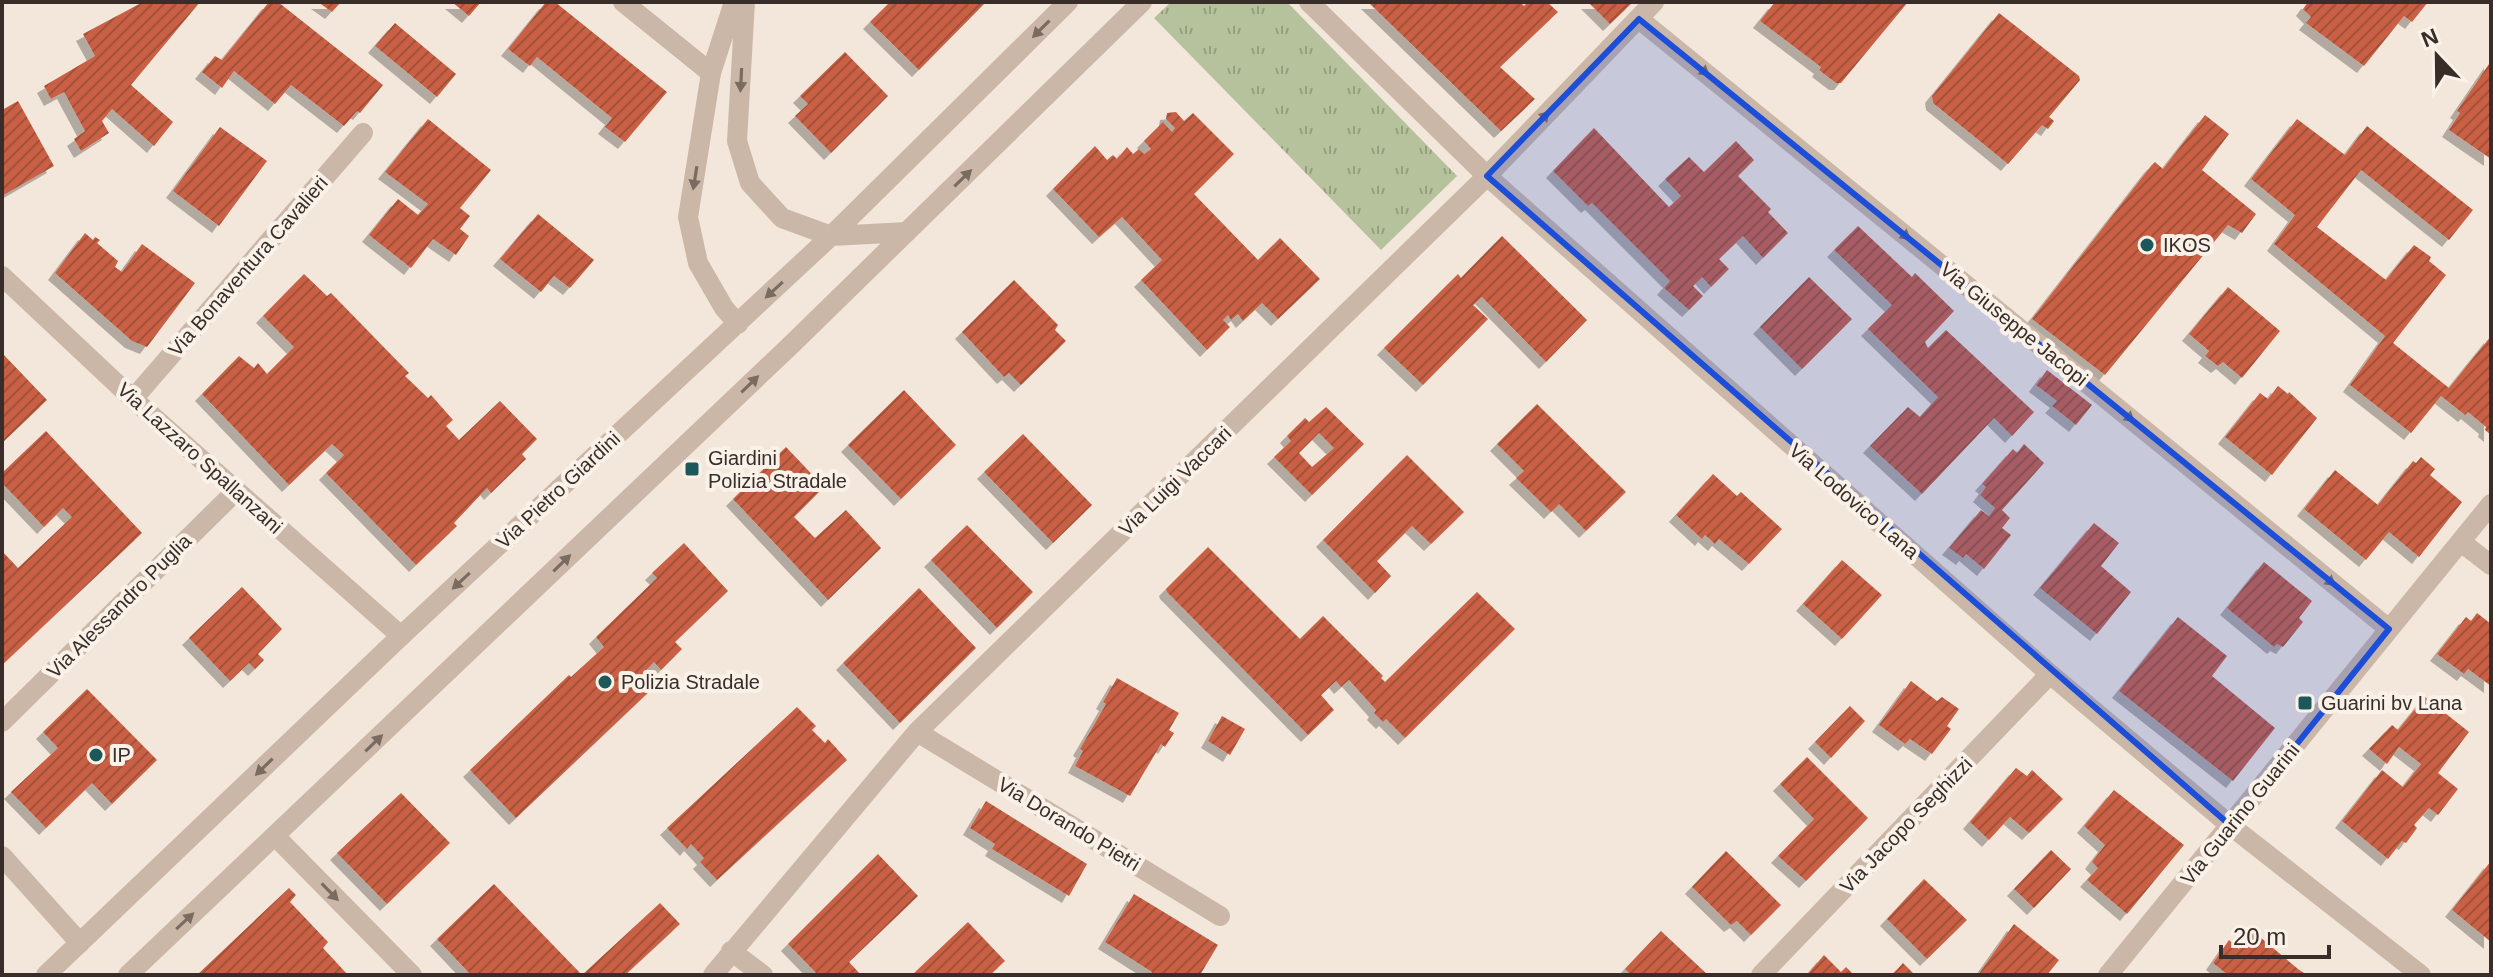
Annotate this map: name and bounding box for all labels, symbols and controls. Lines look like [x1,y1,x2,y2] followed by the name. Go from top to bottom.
[2397,16,2477,96] north arrow
[1032,19,1051,38] one-way arrow
[2418,23,2442,52] text: N
[1690,59,1710,76] one-way arrow
[734,68,747,93] one-way arrow
[1531,111,1550,130] one-way arrow
[688,166,700,191] one-way arrow
[953,169,972,187] one-way arrow
[164,172,332,360] street label: Via Bonaventura Cavalieri
[1891,223,1911,240] one-way arrow
[2163,234,2211,256] place label: IKOS
[2138,236,2156,254] marker: IKOS
[1936,258,2092,390] street label: Via Giuseppe Jacopi
[765,280,784,298] one-way arrow
[740,375,759,394] one-way arrow
[113,378,287,538] street label: Via Lazzaro Spallanzani
[2114,405,2134,422] one-way arrow
[1114,422,1236,540] street label: Via Luigi Vaccari
[492,427,624,553] street label: Via Pietro Giardini
[1785,439,1924,564] street label: Via Lodovico Lana
[708,447,847,492] place label: Giardini Polizia Stradale
[683,460,701,478] marker: Giardini Polizia Stradale
[43,529,196,682] street label: Via Alessandro Puglia
[552,555,571,573] one-way arrow
[2316,569,2336,586] one-way arrow
[451,571,470,589] one-way arrow
[621,671,760,693] place label: Polizia Stradale
[596,673,614,691] marker: Polizia Stradale
[2321,692,2463,714] place label: Guarini bv Lana
[2296,694,2314,712] marker: Guarini bv Lana
[364,734,383,752] one-way arrow
[2176,739,2304,889] street label: Via Guarino Guarini
[112,744,131,766] place label: IP
[87,746,105,764] marker: IP
[1836,753,1976,897] street label: Via Jacopo Seghizzi
[255,757,274,776] one-way arrow
[994,773,1144,875] street label: Via Dorando Pietri
[320,882,339,901] one-way arrow
[2221,909,2329,959] scale bar
[175,913,194,931] one-way arrow
[2233,923,2286,950] text: 20 m

